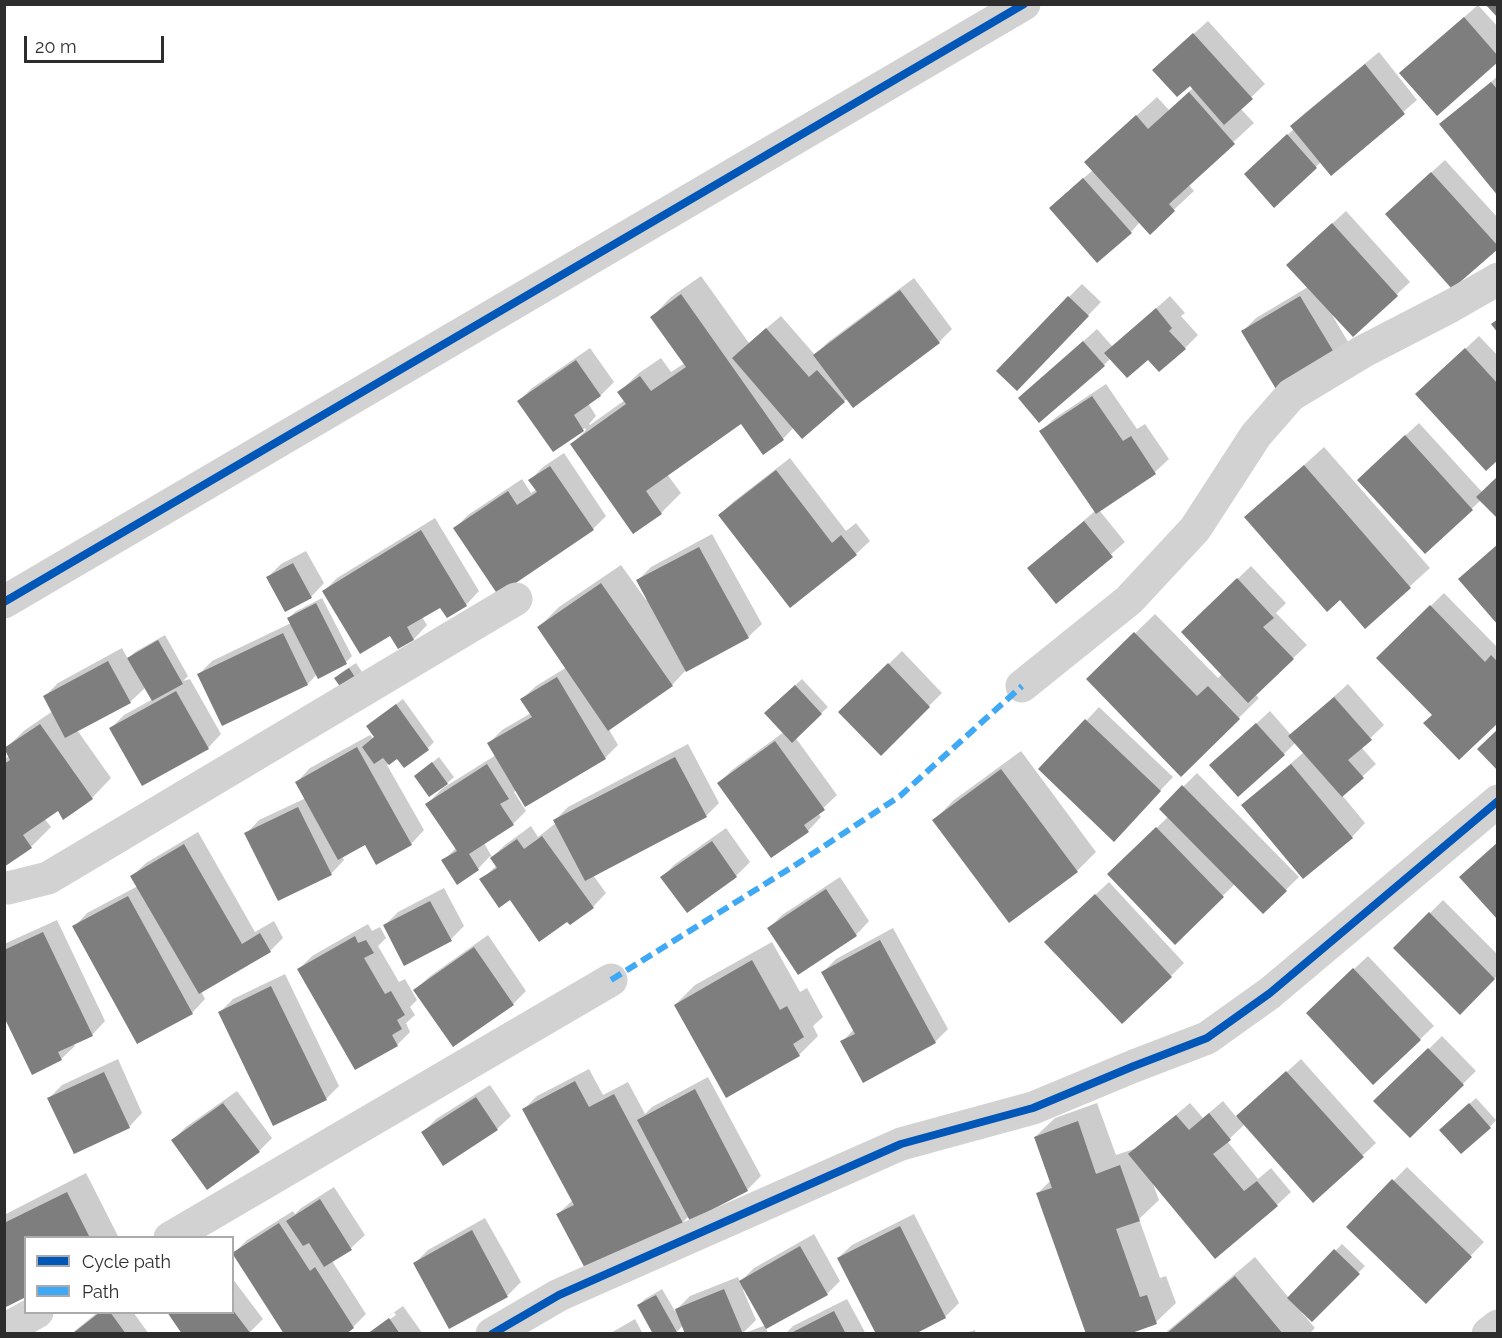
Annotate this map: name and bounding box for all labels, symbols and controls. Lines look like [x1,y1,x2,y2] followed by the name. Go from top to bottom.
[27,24,166,62] scale bar
[35,36,77,57] text: 20 m
[24,1236,234,1314] legend
[82,1251,171,1272] text: Cycle path
[82,1281,119,1302] text: Path

